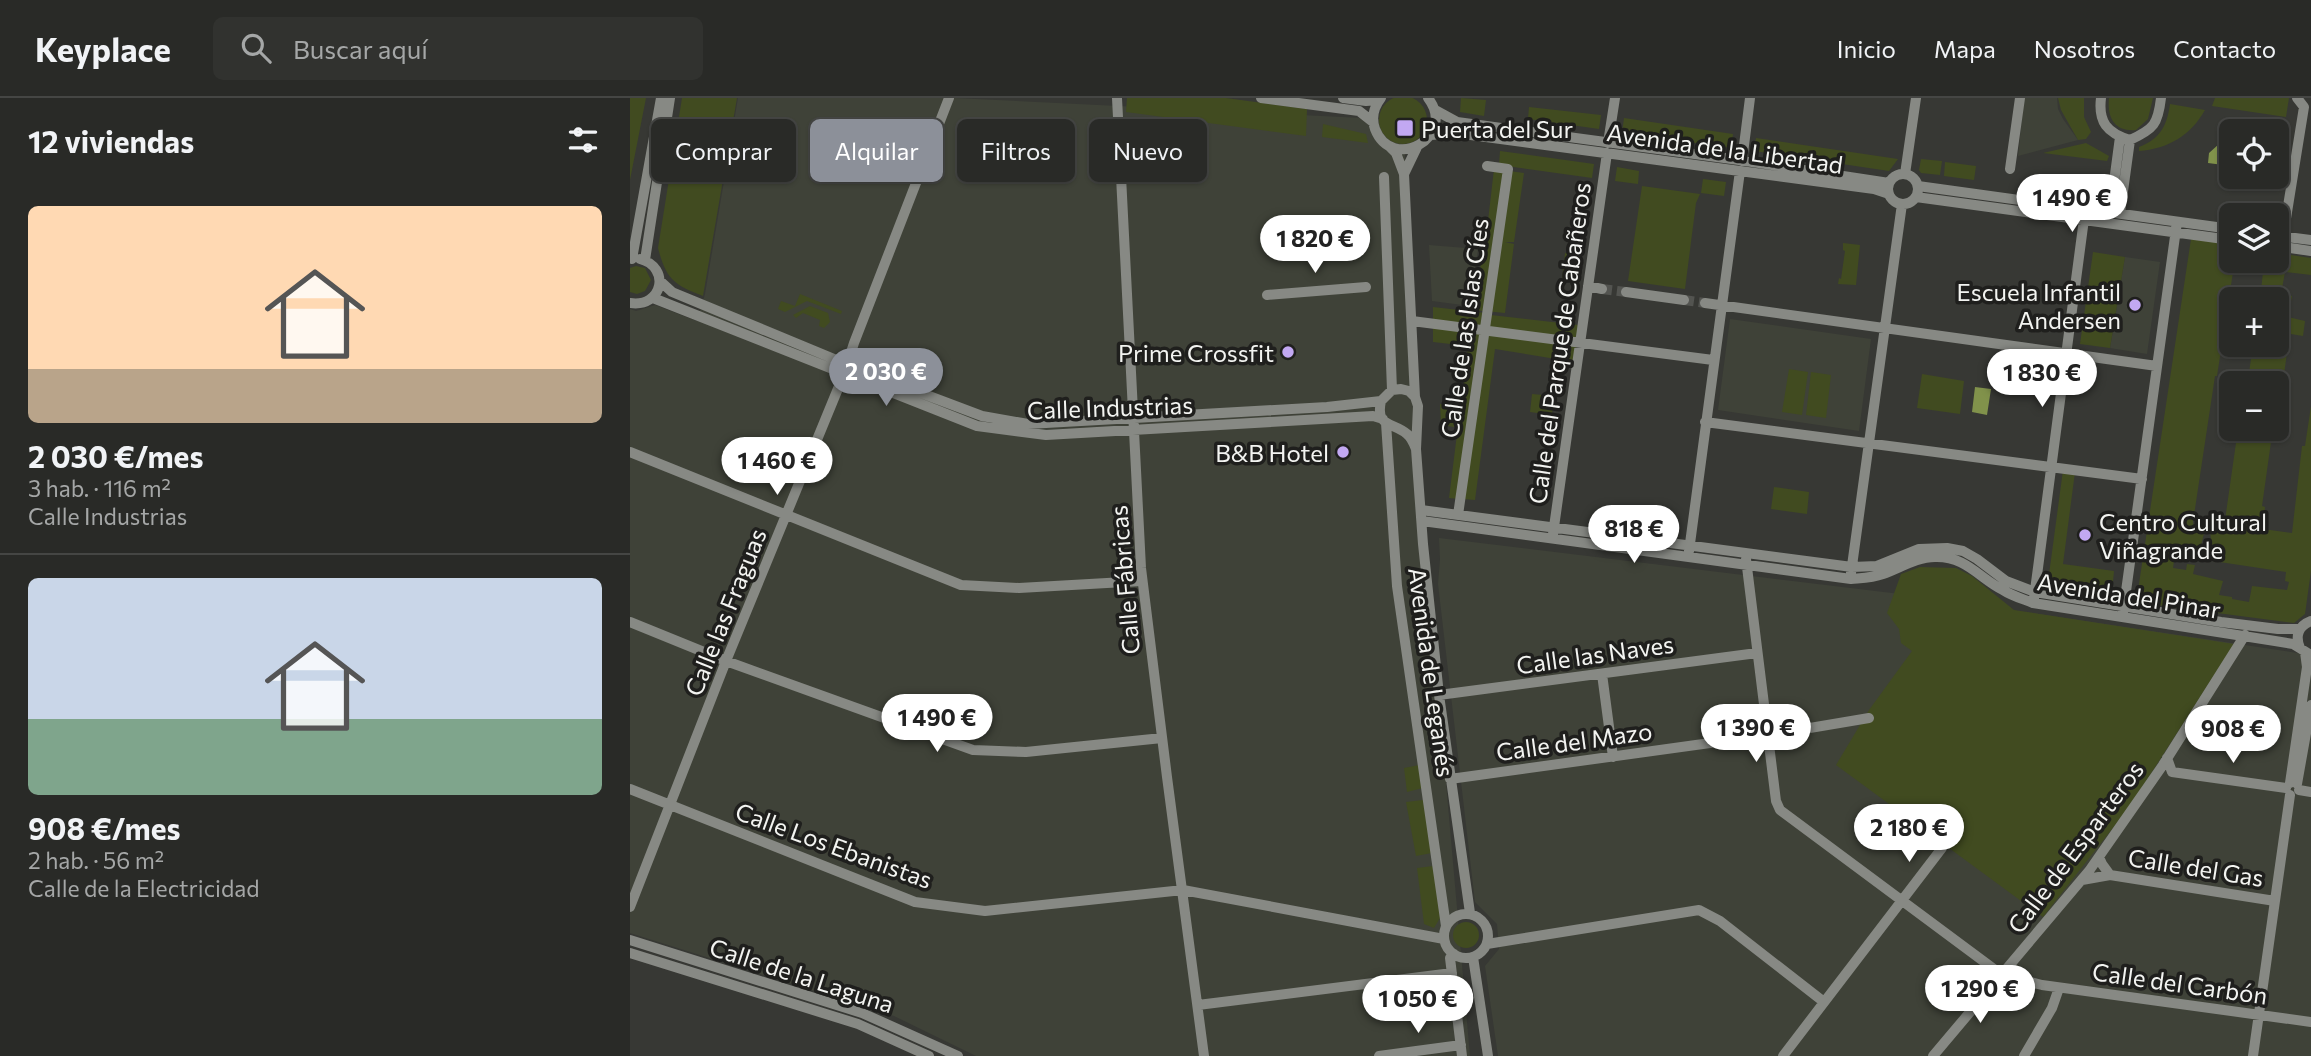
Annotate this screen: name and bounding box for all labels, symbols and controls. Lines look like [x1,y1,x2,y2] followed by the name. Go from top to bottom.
[213,17,703,80] search box
[35,28,171,69] text: Keyplace
[237,29,275,67] icon: search
[293,33,428,64] text: Buscar aquí
[1837,34,1896,63] text: Inicio
[1934,34,1996,63] text: Mapa
[2034,34,2135,63] text: Nosotros
[2173,34,2276,63] text: Contacto
[1421,114,1573,143] place label: Puerta del Sur
[1605,117,1845,179] street label: Avenida de la Libertad
[1395,118,1415,138] marker: Puerta del Sur
[651,119,796,182] chip: Comprar
[810,119,943,182] chip: Alquilar
[957,119,1075,182] chip: Filtros
[1089,119,1207,182] chip: Nuevo
[2219,119,2289,441] map controls
[2219,119,2289,189] button: locate
[564,121,602,159] icon: filters
[28,122,194,159] text: 12 viviendas
[2007,174,2137,234] pin: 1 490 €
[1522,180,1596,506] street label: Calle del Parque de Cabañeros
[2033,183,2111,211] text: 1 490 €
[2219,203,2289,273] button: layers
[1250,216,1380,275] pin: 1 820 €
[1434,216,1494,440] street label: Calle de las Islas Cíes
[1276,224,1354,252] text: 1 820 €
[252,251,378,377] icon: home
[1957,277,2121,334] place label: Escuela Infantil Andersen
[2219,287,2289,357] button: +
[2127,297,2143,313] marker: Escuela Infantil Andersen
[1118,338,1274,367] place label: Prime Crossfit
[1280,344,1296,360] marker: Prime Crossfit
[821,348,951,408] pin: 2 030 €
[1977,350,2107,409] pin: 1 830 €
[845,357,927,385] text: 2 030 €
[2003,358,2081,386] text: 1 830 €
[2219,371,2289,441] button: −
[1026,390,1194,424] street label: Calle Industrias
[28,437,203,474] text: 2 030 €/mes
[712,438,842,497] pin: 1 460 €
[1215,438,1329,467] place label: B&B Hotel
[1335,444,1351,460] marker: B&B Hotel
[738,446,816,474] text: 1 460 €
[28,474,171,502] text: 3 hab. · 116 m²
[28,502,187,530] text: Calle Industrias
[1103,504,1145,656] street label: Calle Fábricas
[1585,505,1683,565] pin: 818 €
[2099,507,2267,564] place label: Centro Cultural Viñagrande
[1604,514,1664,542] text: 818 €
[678,524,772,700] street label: Calle las Fraguas
[2077,527,2093,543] marker: Centro Cultural Viñagrande
[1403,565,1461,779] street label: Avenida de Leganés
[2035,566,2223,624] street label: Avenida del Pinar
[252,623,378,749] icon: home
[1515,629,1675,679] street label: Calle las Naves
[872,694,1002,754] pin: 1 490 €
[898,703,976,731] text: 1 490 €
[1691,704,1821,764] pin: 1 390 €
[2184,706,2282,765] pin: 908 €
[1717,713,1795,741] text: 1 390 €
[2201,714,2265,742] text: 908 €
[1494,716,1654,766] street label: Calle del Mazo
[2001,755,2149,939] street label: Calle de Esparteros
[732,796,936,894] street label: Calle Los Ebanistas
[1844,804,1974,864] pin: 2 180 €
[28,809,180,846] text: 908 €/mes
[1870,813,1948,841] text: 2 180 €
[2126,842,2266,892] street label: Calle del Gas
[28,846,164,874] text: 2 hab. · 56 m²
[28,874,260,902] text: Calle de la Electricidad
[706,932,898,1018] street label: Calle de la Laguna
[2091,956,2269,1010] street label: Calle del Carbón
[1915,965,2045,1025] pin: 1 290 €
[1941,974,2019,1002] text: 1 290 €
[1353,976,1483,1035] pin: 1 050 €
[1378,984,1458,1012] text: 1 050 €

